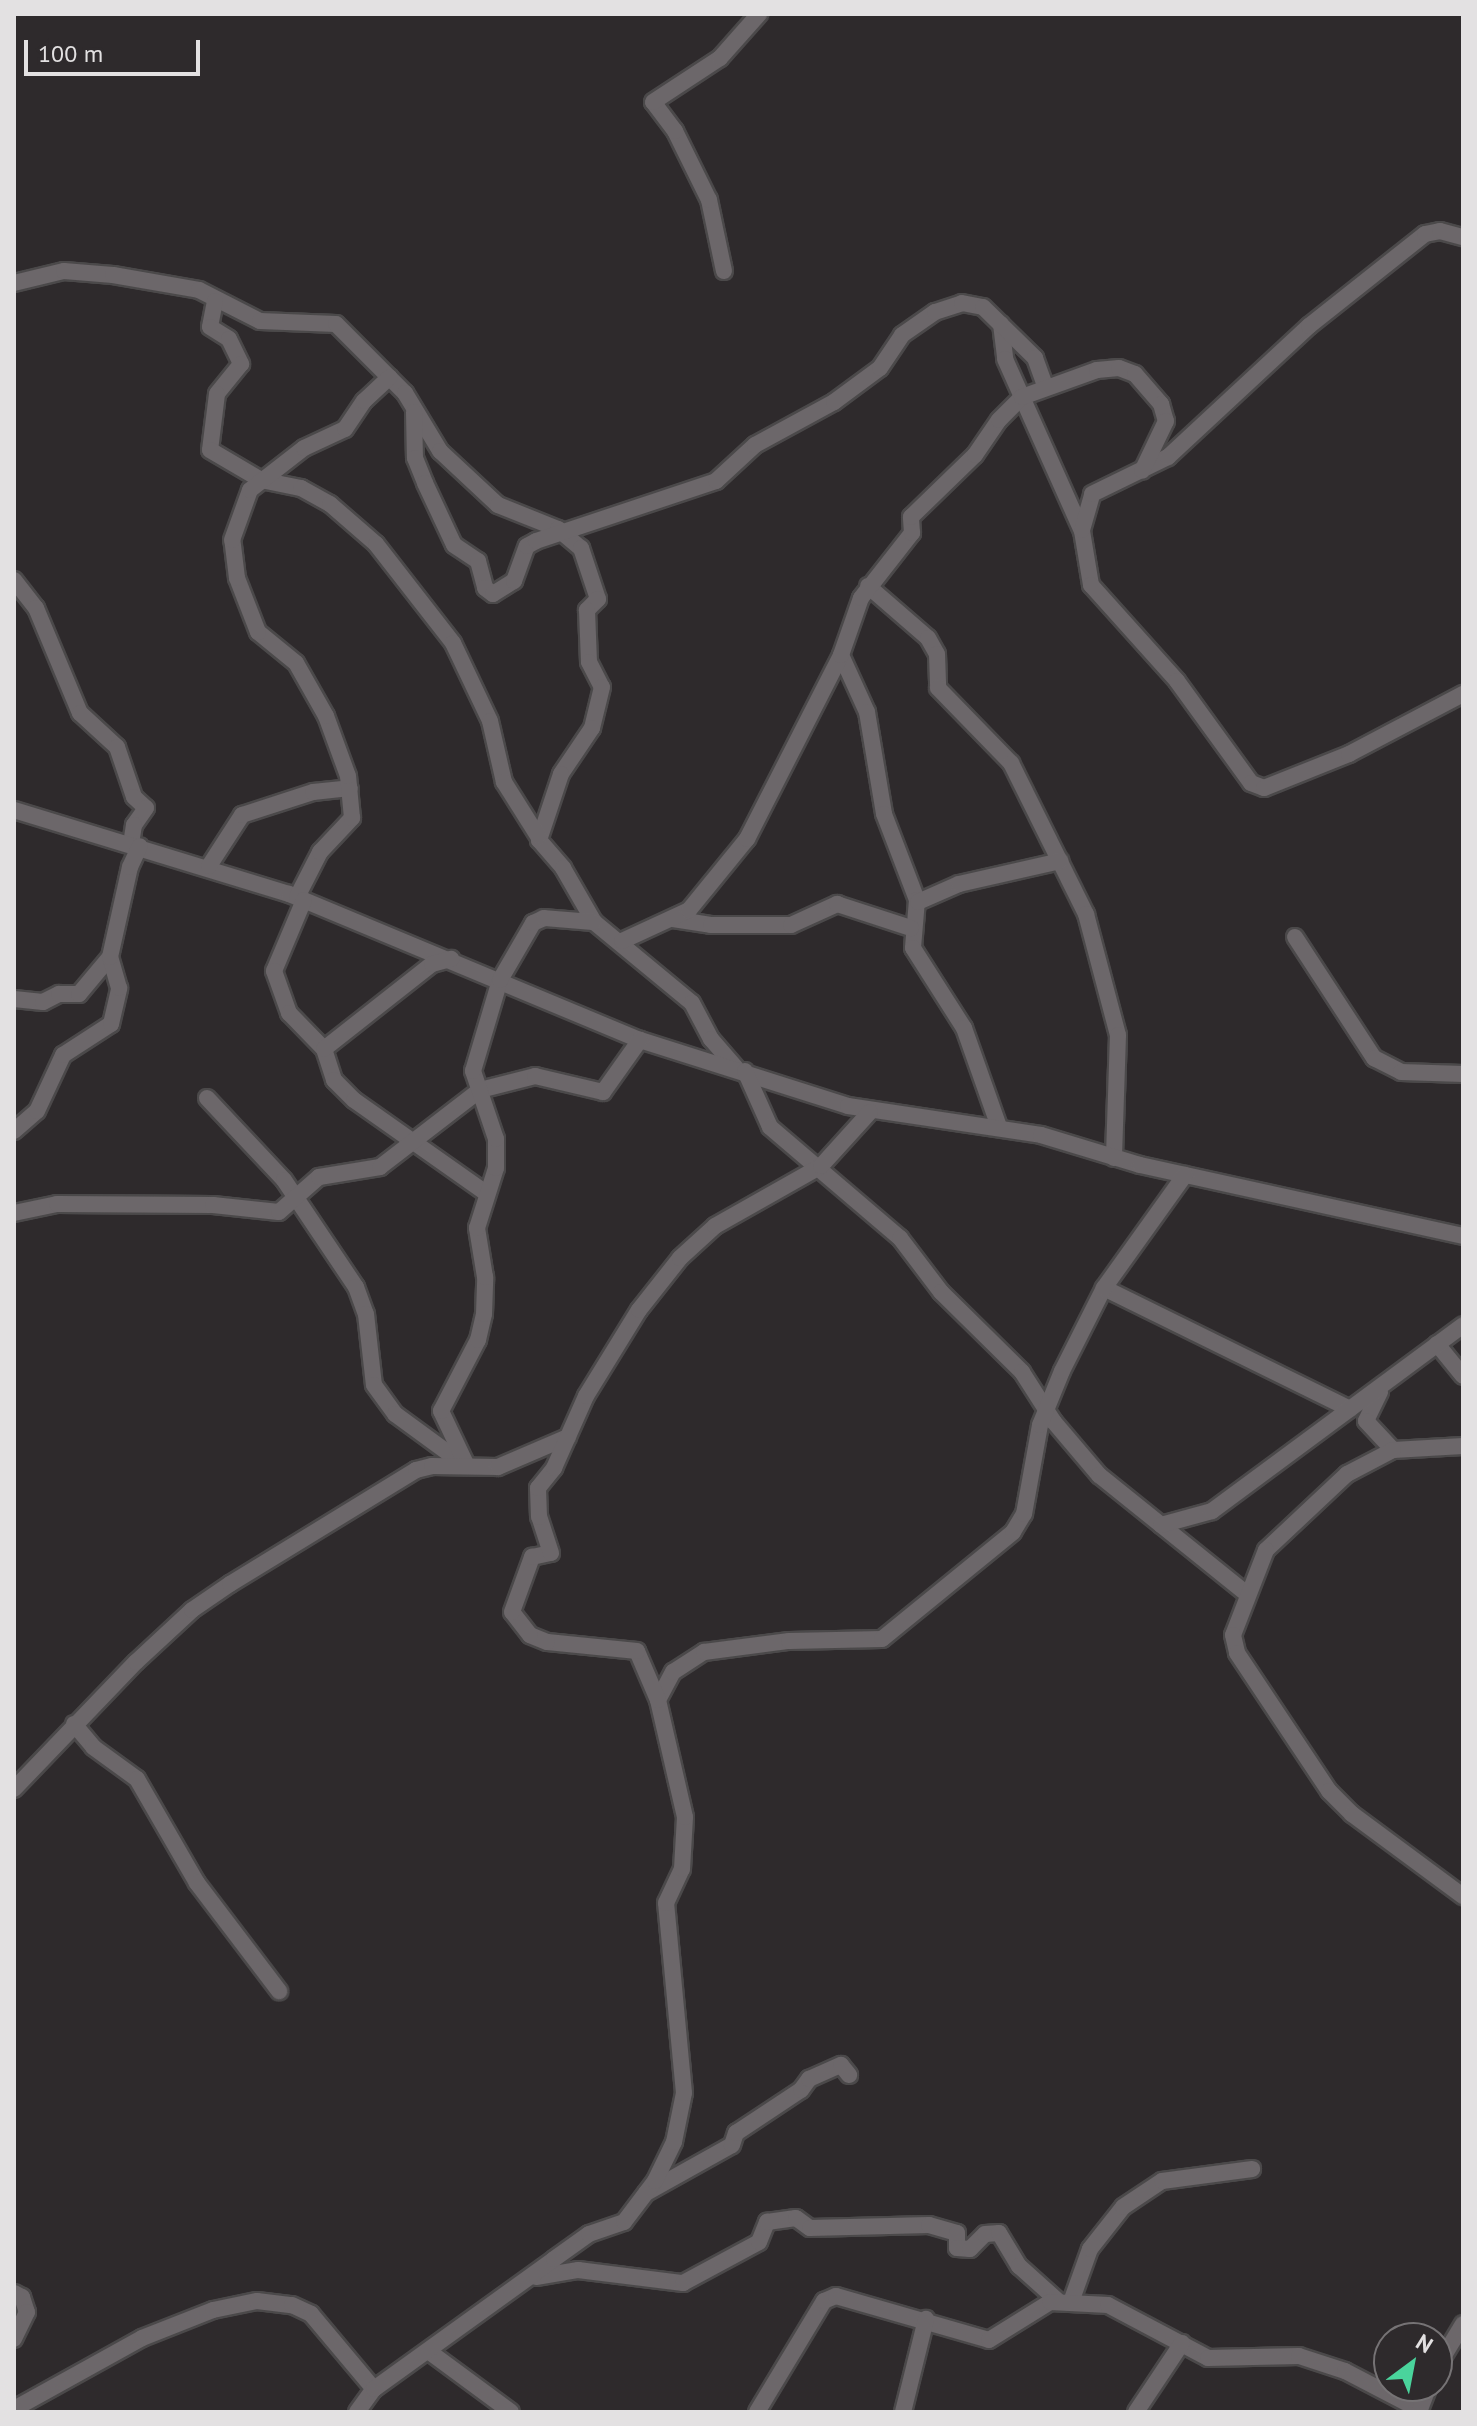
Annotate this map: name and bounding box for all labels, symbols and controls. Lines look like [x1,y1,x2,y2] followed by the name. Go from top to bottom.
[28,24,204,74] scale bar
[38,38,103,69] text: 100 m
[1373,2322,1453,2402] north arrow
[1411,2328,1438,2359] text: N

